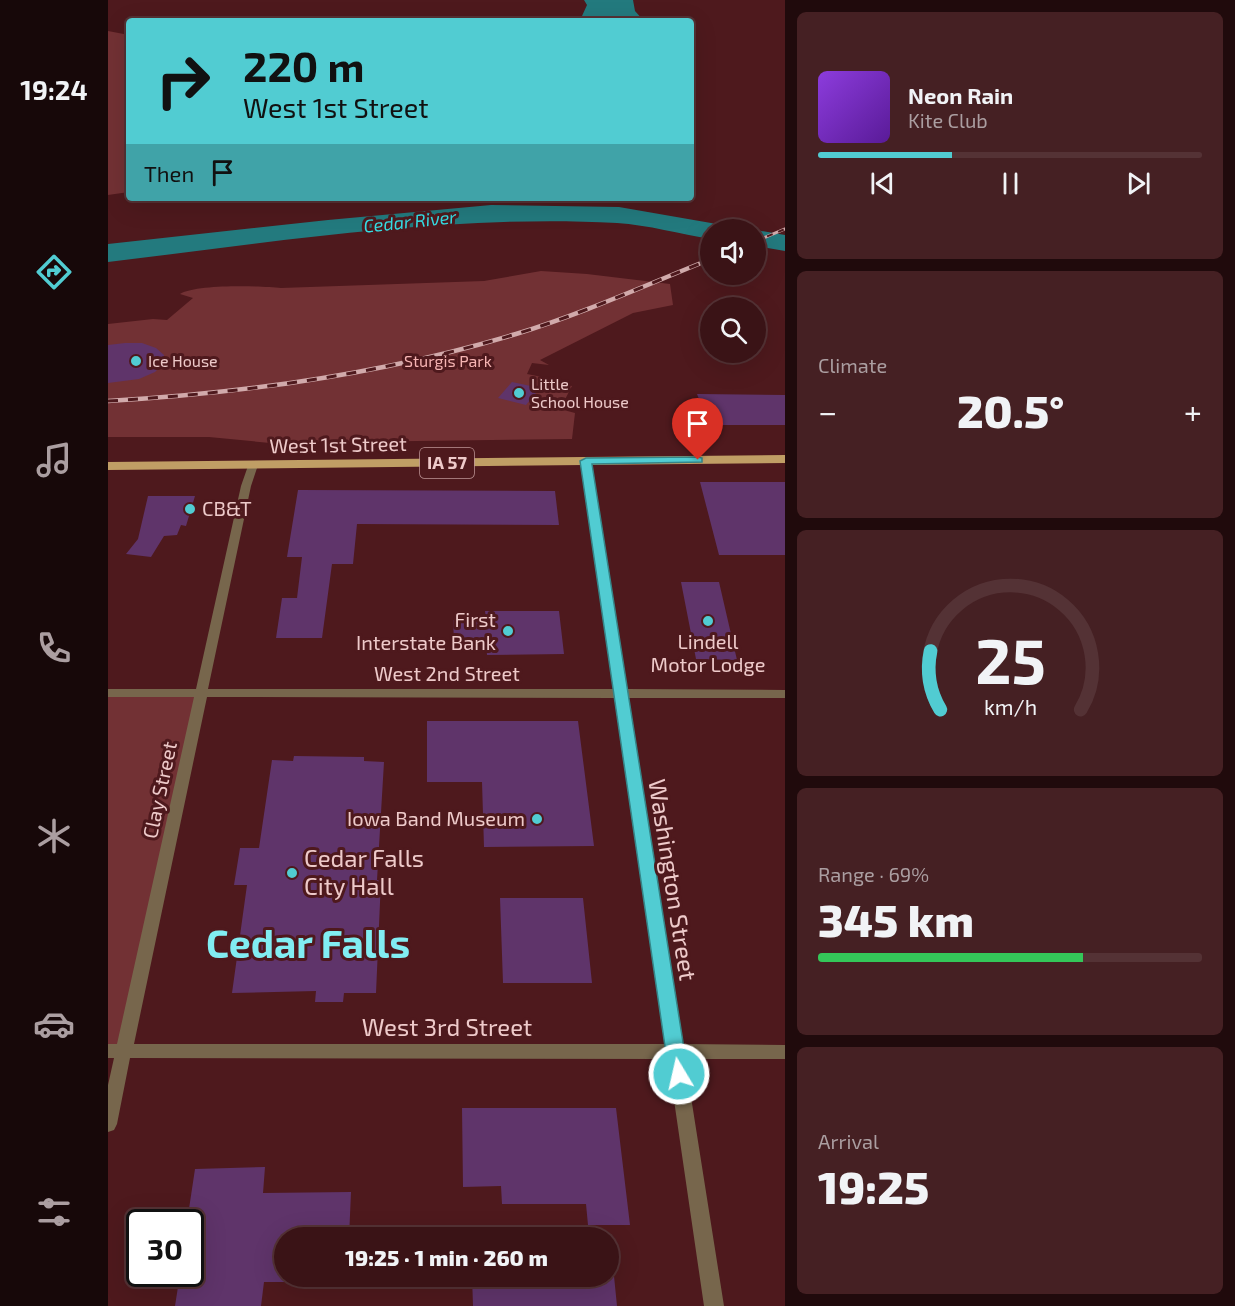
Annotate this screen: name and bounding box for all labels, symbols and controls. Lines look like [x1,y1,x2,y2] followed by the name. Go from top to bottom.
[243,40,364,90] text: 220 m
[144,42,222,120] icon: right
[20,73,88,105] text: 19:24
[908,82,1013,108] text: Neon Rain
[243,91,428,123] text: West 1st Street
[908,108,988,132] text: Kite Club
[206,156,239,189] icon: arrive
[144,160,194,186] text: Then
[866,167,899,200] icon: previous
[994,167,1027,200] icon: pause
[1122,167,1155,200] icon: next
[362,205,458,237] water label: Cedar River
[700,219,766,363] map controls
[700,219,766,285] button: sound
[33,251,75,293] icon: directions
[700,297,766,363] button: search
[148,351,218,370] place label: Ice House
[404,351,492,370] park label: Sturgis Park
[818,353,887,377] text: Climate
[129,354,143,368] marker: Ice House
[531,374,629,411] place label: Little School House
[957,383,1064,437] text: 20.5°
[512,386,526,400] marker: Little School House
[818,391,837,431] text: −
[1184,391,1202,431] text: +
[672,398,723,460] pin
[681,407,714,440] icon: arrive
[269,431,407,457] street label: West 1st Street
[33,439,75,481] icon: music
[420,448,474,478] road number: IA 57
[202,496,252,520] place label: CB&T
[183,502,197,516] marker: CB&T
[356,607,496,654] place label: First Interstate Bank
[701,614,715,628] marker: Lindell Motor Lodge
[975,622,1045,697] text: 25
[501,624,515,638] marker: First Interstate Bank
[33,627,75,669] icon: phone
[651,629,765,676] place label: Lindell Motor Lodge
[374,661,520,685] street label: West 2nd Street
[983,694,1037,719] text: km/h
[137,739,181,840] street label: Clay Street
[643,777,704,983] street label: Washington Street
[347,806,525,830] place label: Iowa Band Museum
[530,812,544,826] marker: Iowa Band Museum
[33,815,75,857] icon: climate
[304,843,424,900] place label: Cedar Falls City Hall
[818,862,929,886] text: Range · 69%
[285,866,299,880] marker: Cedar Falls City Hall
[818,892,974,946] text: 345 km
[206,919,410,966] district label: Cedar Falls
[33,1003,75,1045] icon: car
[362,1012,532,1041] street label: West 3rd Street
[647,1042,711,1106] position arrow
[818,1129,879,1153] text: Arrival
[818,1159,929,1213] text: 19:25
[33,1191,75,1233] icon: filters
[126,1209,204,1287] speed limit sign: 30
[345,1244,548,1270] text: 19:25 · 1 min · 260 m

